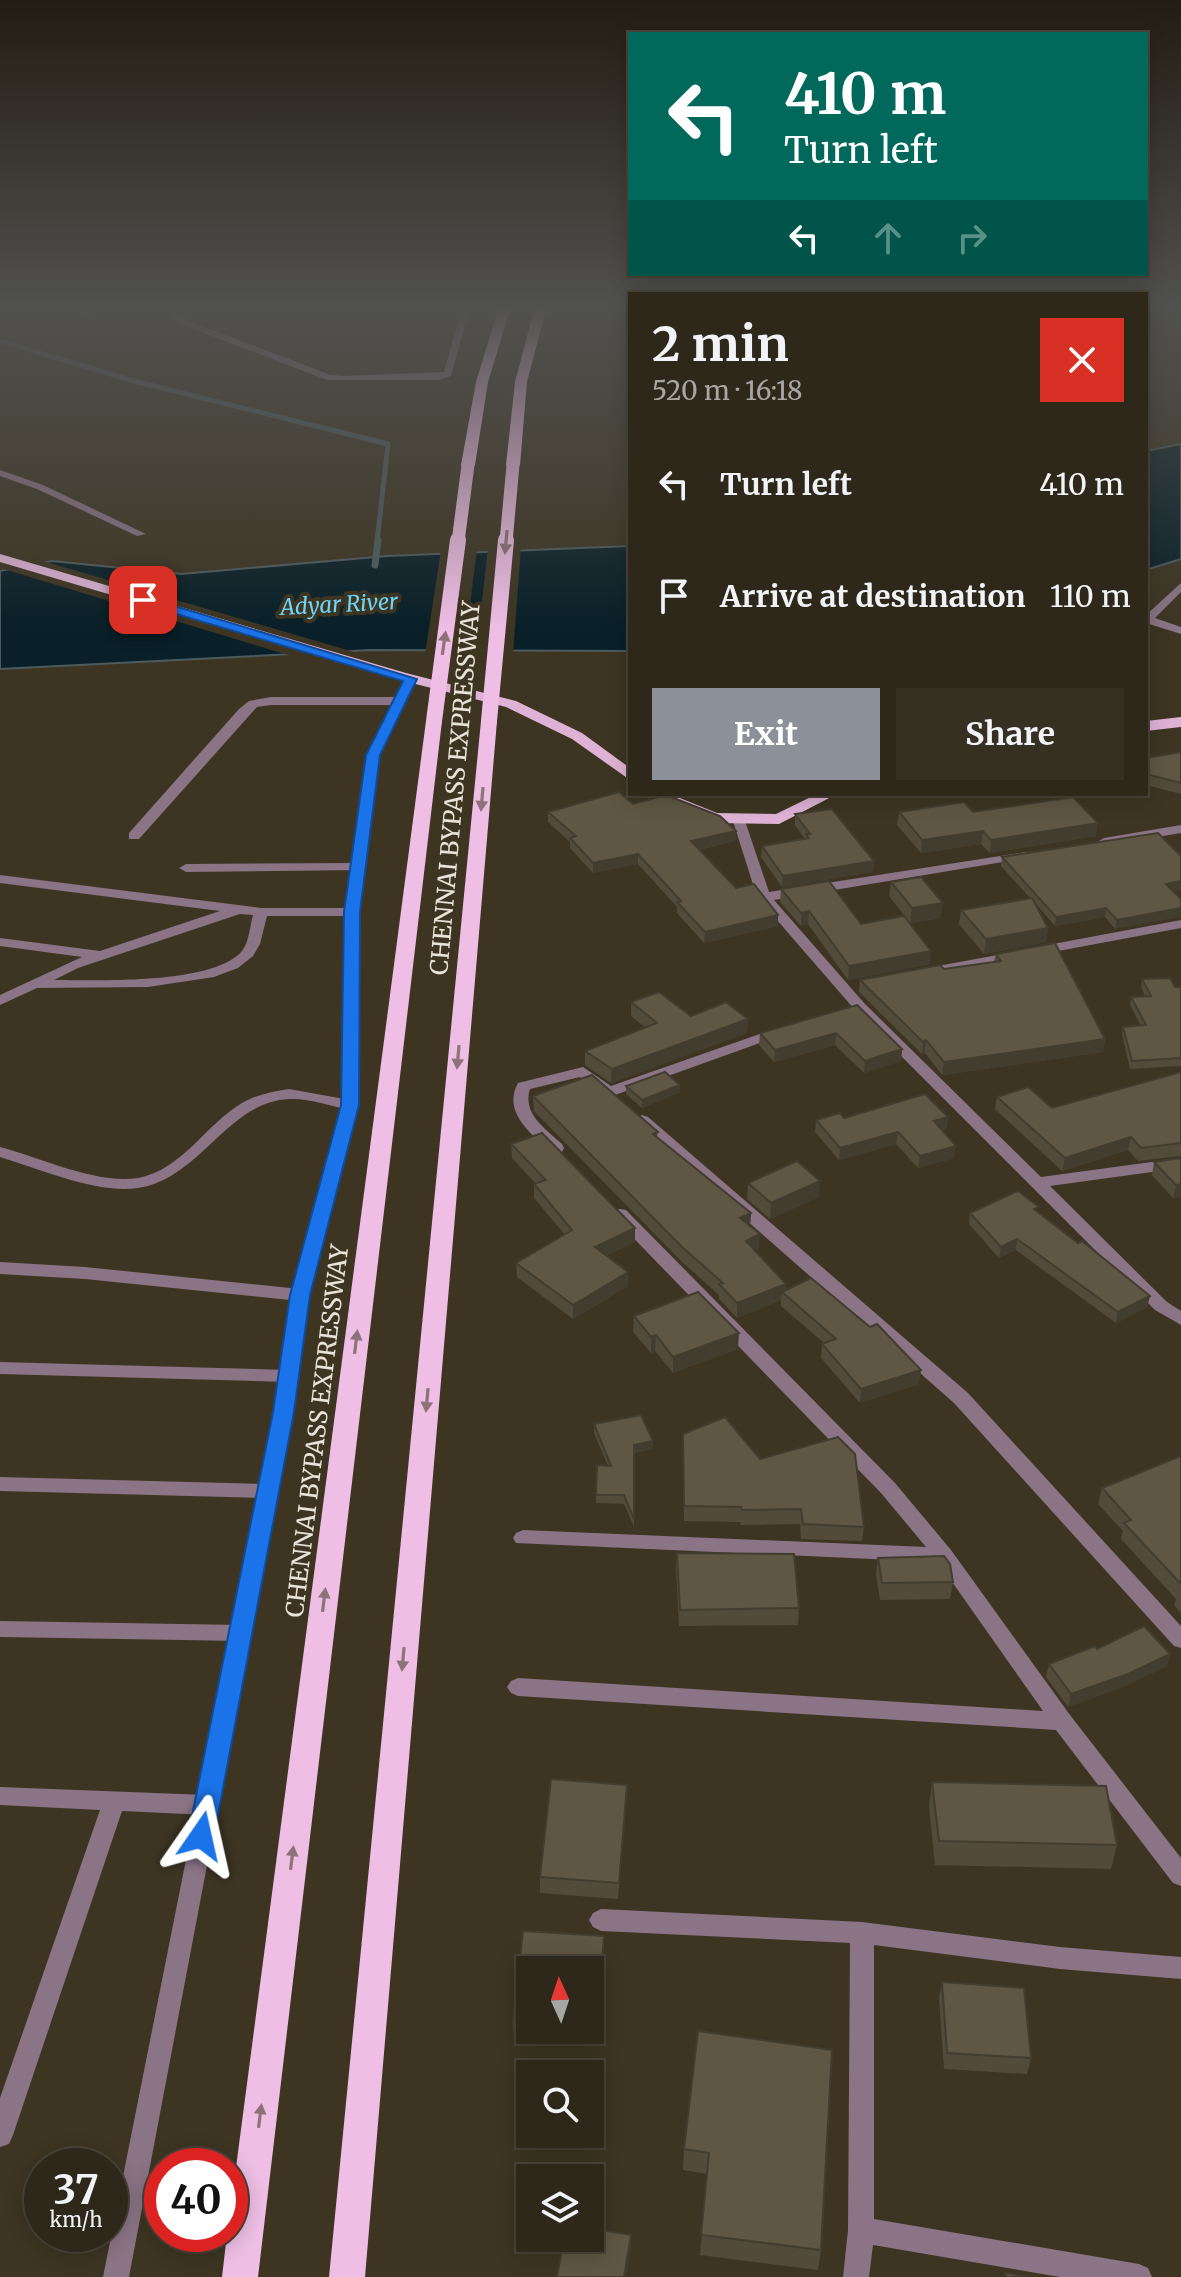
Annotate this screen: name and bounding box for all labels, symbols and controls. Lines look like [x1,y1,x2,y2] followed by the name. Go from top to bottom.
[784,59,946,129] text: 410 m
[652,64,756,168] icon: left
[784,128,938,173] text: Turn left
[782,216,826,260] icon: left
[866,216,910,260] icon: ahead
[950,216,994,260] icon: right
[652,314,789,374] text: 2 min
[1040,318,1124,402] button: close
[652,374,802,407] text: 520 m · 16:18
[652,462,696,506] icon: left
[720,465,852,503] text: Turn left
[1039,465,1124,503] text: 410 m
[499,530,512,555] one-way arrow
[109,566,177,634] pin
[652,574,696,618] icon: arrive
[720,577,1026,615] text: Arrive at destination
[1050,577,1131,615] text: 110 m
[121,578,165,622] icon: arrive
[278,587,400,621] water label: Adyar River
[423,599,487,976] street label: CHENNAI BYPASS EXPRESSWAY
[438,631,451,656] one-way arrow
[652,688,880,780] button: Exit
[896,688,1124,780] button: Share
[475,786,488,811] one-way arrow
[452,1045,465,1070] one-way arrow
[279,1242,355,1619] street label: CHENNAI BYPASS EXPRESSWAY
[350,1329,363,1354] one-way arrow
[420,1388,433,1413] one-way arrow
[318,1587,331,1612] one-way arrow
[397,1647,410,1672] one-way arrow
[159,1794,243,1878] position arrow
[286,1845,299,1870] one-way arrow
[516,1956,604,2044] north arrow
[516,1956,604,2252] map controls
[516,2060,604,2148] button: search
[254,2103,267,2128] one-way arrow
[144,2148,248,2252] speed limit sign: 40
[516,2164,604,2252] button: layers
[53,2165,99,2215] text: 37
[50,2207,102,2232] text: km/h

